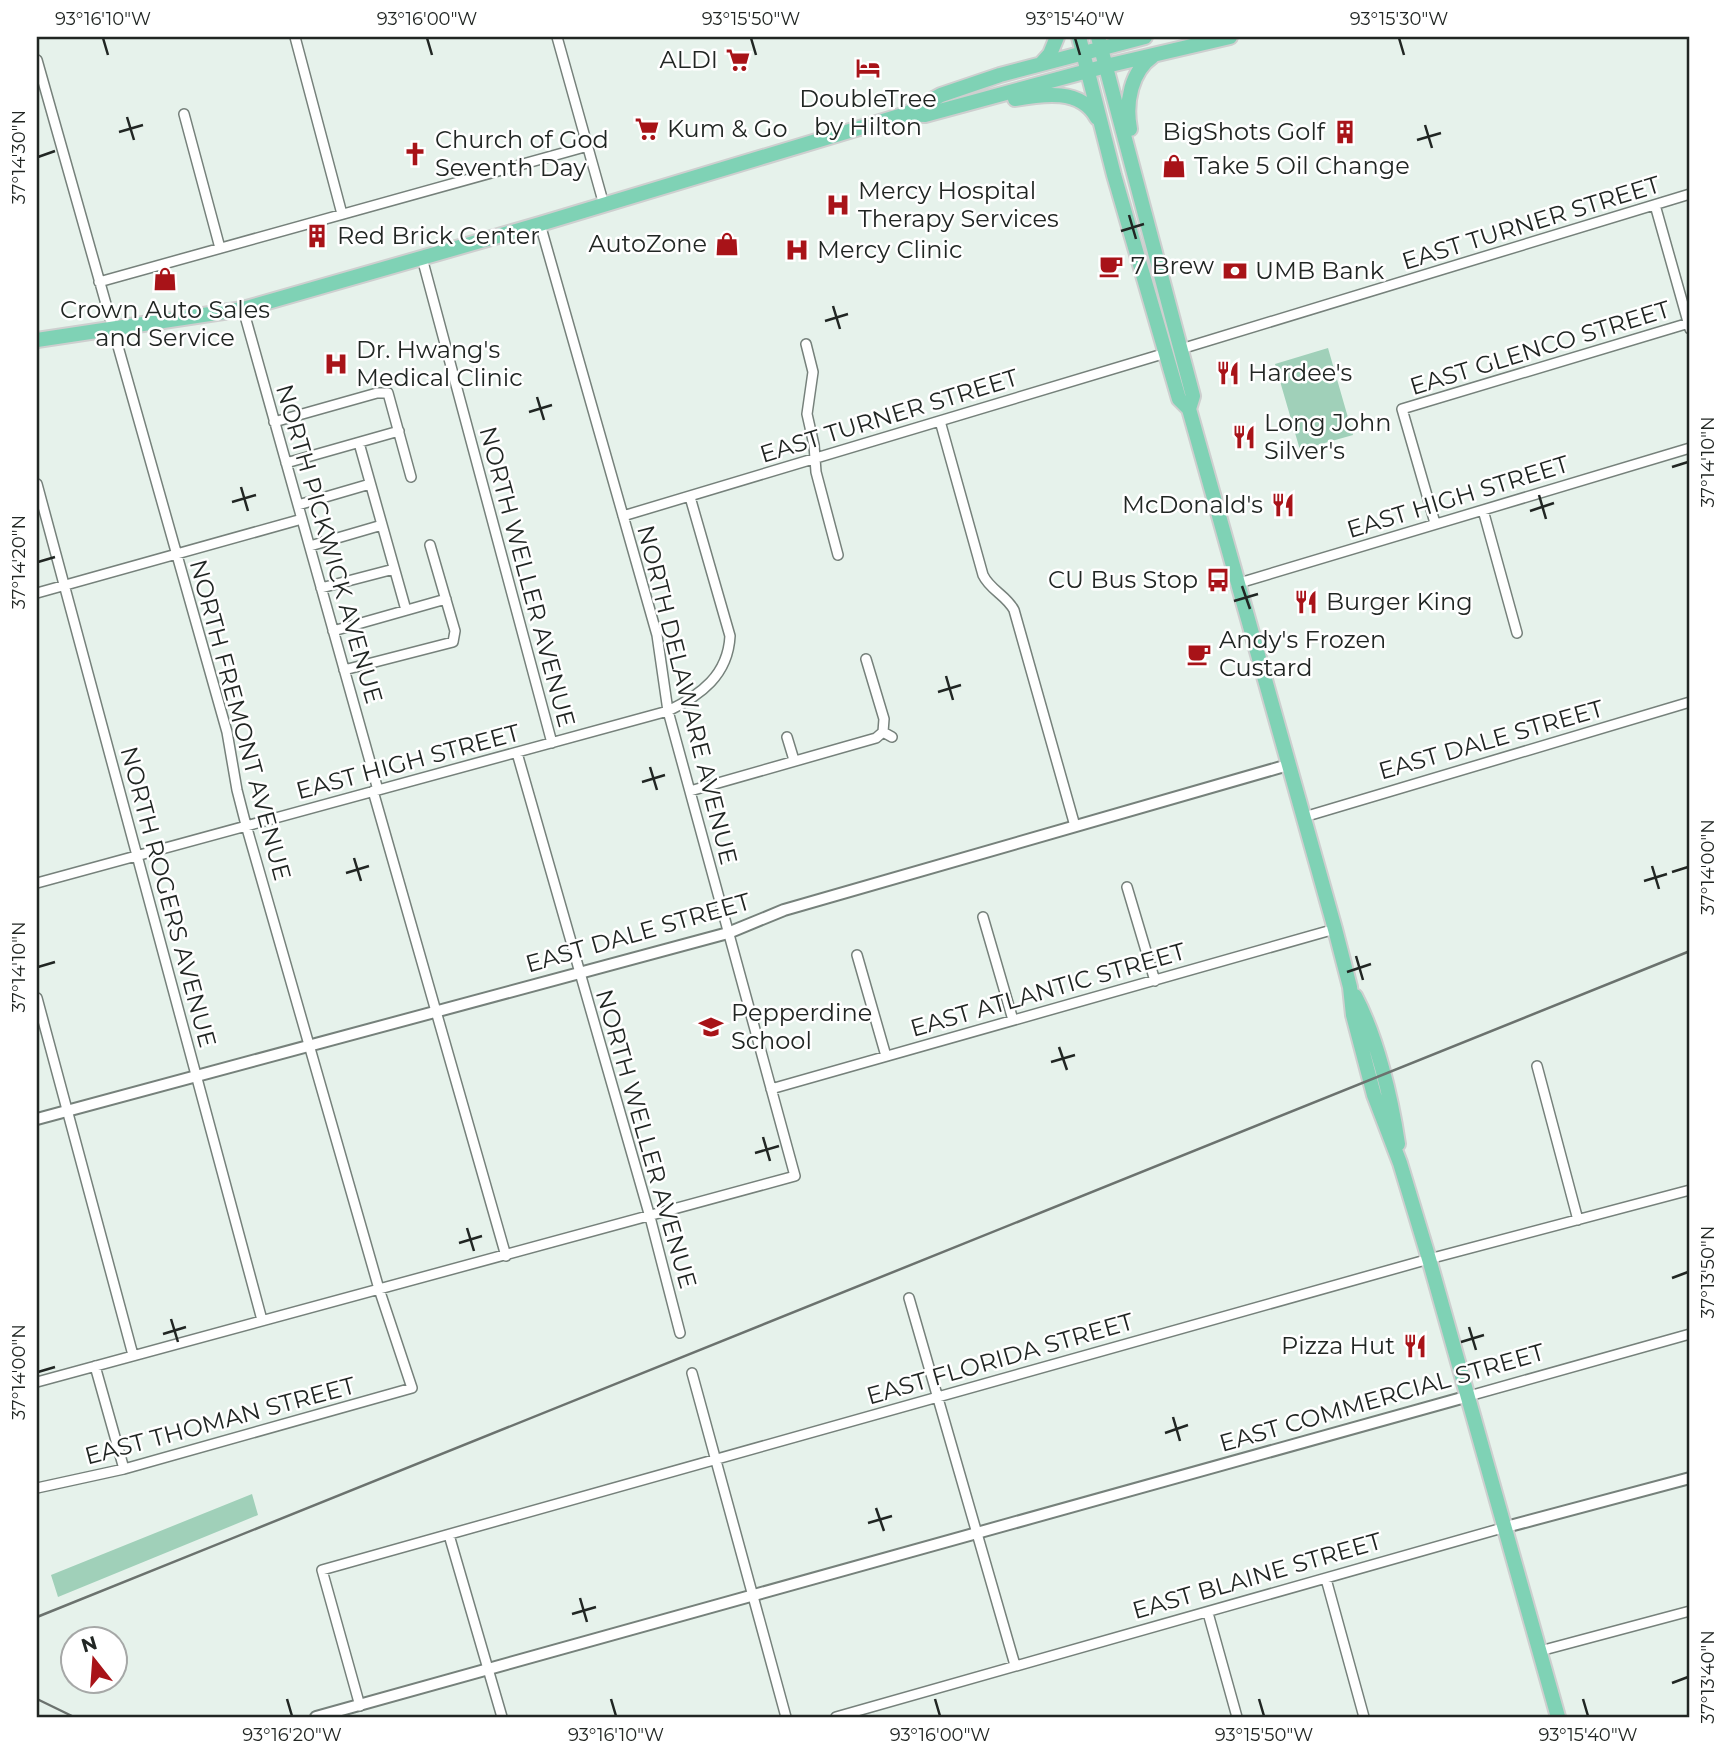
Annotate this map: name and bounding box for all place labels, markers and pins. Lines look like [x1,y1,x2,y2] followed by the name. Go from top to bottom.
[660,45,718,74] place label: ALDI
[724,46,752,74] supermarket icon: ALDI
[854,54,882,82] hotel icon: DoubleTree by Hilton
[799,84,937,141] place label: DoubleTree by Hilton
[667,114,787,143] place label: Kum & Go
[633,115,661,143] supermarket icon: Kum & Go
[1162,117,1326,146] place label: BigShots Golf
[1331,118,1359,146] building icon: BigShots Golf
[435,125,609,182] place label: Church of God Seventh Day
[401,140,429,168] church icon: Church of God Seventh Day
[1194,151,1410,180] place label: Take 5 Oil Change
[1160,152,1188,180] shop icon: Take 5 Oil Change
[858,176,1059,233] place label: Mercy Hospital Therapy Services
[824,191,852,219] hospital icon: Mercy Hospital Therapy Services
[337,221,540,250] place label: Red Brick Center
[303,222,331,250] building icon: Red Brick Center
[589,229,707,258] place label: AutoZone
[713,230,741,258] shop icon: AutoZone
[817,235,963,264] place label: Mercy Clinic
[783,236,811,264] hospital icon: Mercy Clinic
[1131,251,1214,280] place label: 7 Brew
[1097,252,1125,280] cafe icon: 7 Brew
[1255,256,1385,285] place label: UMB Bank
[1221,257,1249,285] bank icon: UMB Bank
[151,265,179,293] shop icon: Crown Auto Sales and Service
[60,295,270,352] place label: Crown Auto Sales and Service
[356,335,523,392] place label: Dr. Hwang's Medical Clinic
[322,350,350,378] hospital icon: Dr. Hwang's Medical Clinic
[1248,358,1352,387] place label: Hardee's
[1214,359,1242,387] restaurant icon: Hardee's
[1264,408,1391,465] place label: Long John Silver's
[1230,423,1258,451] restaurant icon: Long John Silver's
[1122,490,1263,519] place label: McDonald's
[1269,491,1297,519] restaurant icon: McDonald's
[1048,565,1198,594] place label: CU Bus Stop
[1204,566,1232,594] bus stop icon: CU Bus Stop
[1326,587,1473,616] place label: Burger King
[1292,588,1320,616] restaurant icon: Burger King
[1219,625,1386,682] place label: Andy's Frozen Custard
[1185,640,1213,668] cafe icon: Andy's Frozen Custard
[731,998,872,1055] place label: Pepperdine School
[697,1013,725,1041] school or university icon: Pepperdine School
[1281,1331,1395,1360] place label: Pizza Hut
[1401,1332,1429,1360] restaurant icon: Pizza Hut

